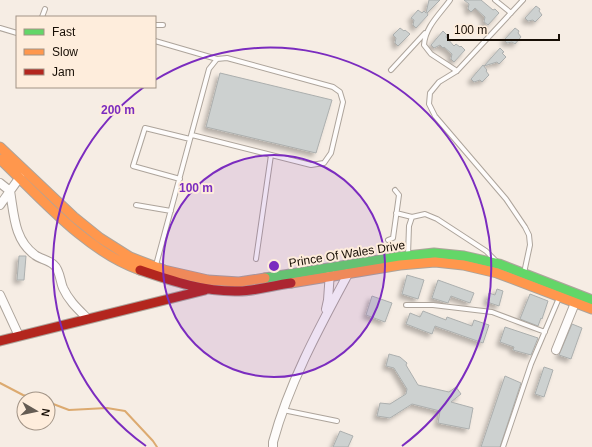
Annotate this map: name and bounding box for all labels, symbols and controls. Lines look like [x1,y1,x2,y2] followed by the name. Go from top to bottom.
[16,16,156,88] legend
[448,16,559,42] scale bar
[454,23,487,37] text: 100 m
[52,25,76,39] text: Fast
[52,45,78,59] text: Slow
[52,65,75,79] text: Jam
[101,103,135,117] text: 200 m
[179,181,213,195] text: 100 m
[288,238,406,270] street label: Prince Of Wales Drive
[267,259,281,273] centre of rings
[16,391,56,431] north arrow
[39,408,52,417] text: N

